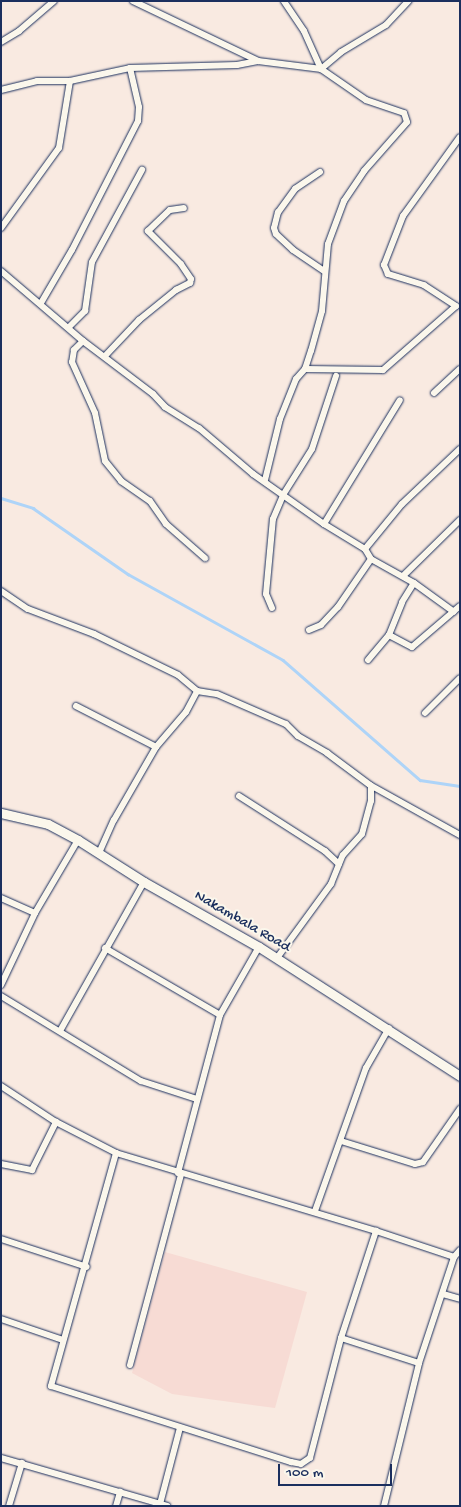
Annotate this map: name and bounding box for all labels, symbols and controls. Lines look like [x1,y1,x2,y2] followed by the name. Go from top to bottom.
[191,887,293,957] street label: Nakambala Road
[281,1454,395,1486] scale bar
[286,1464,323,1482] text: 100 m

